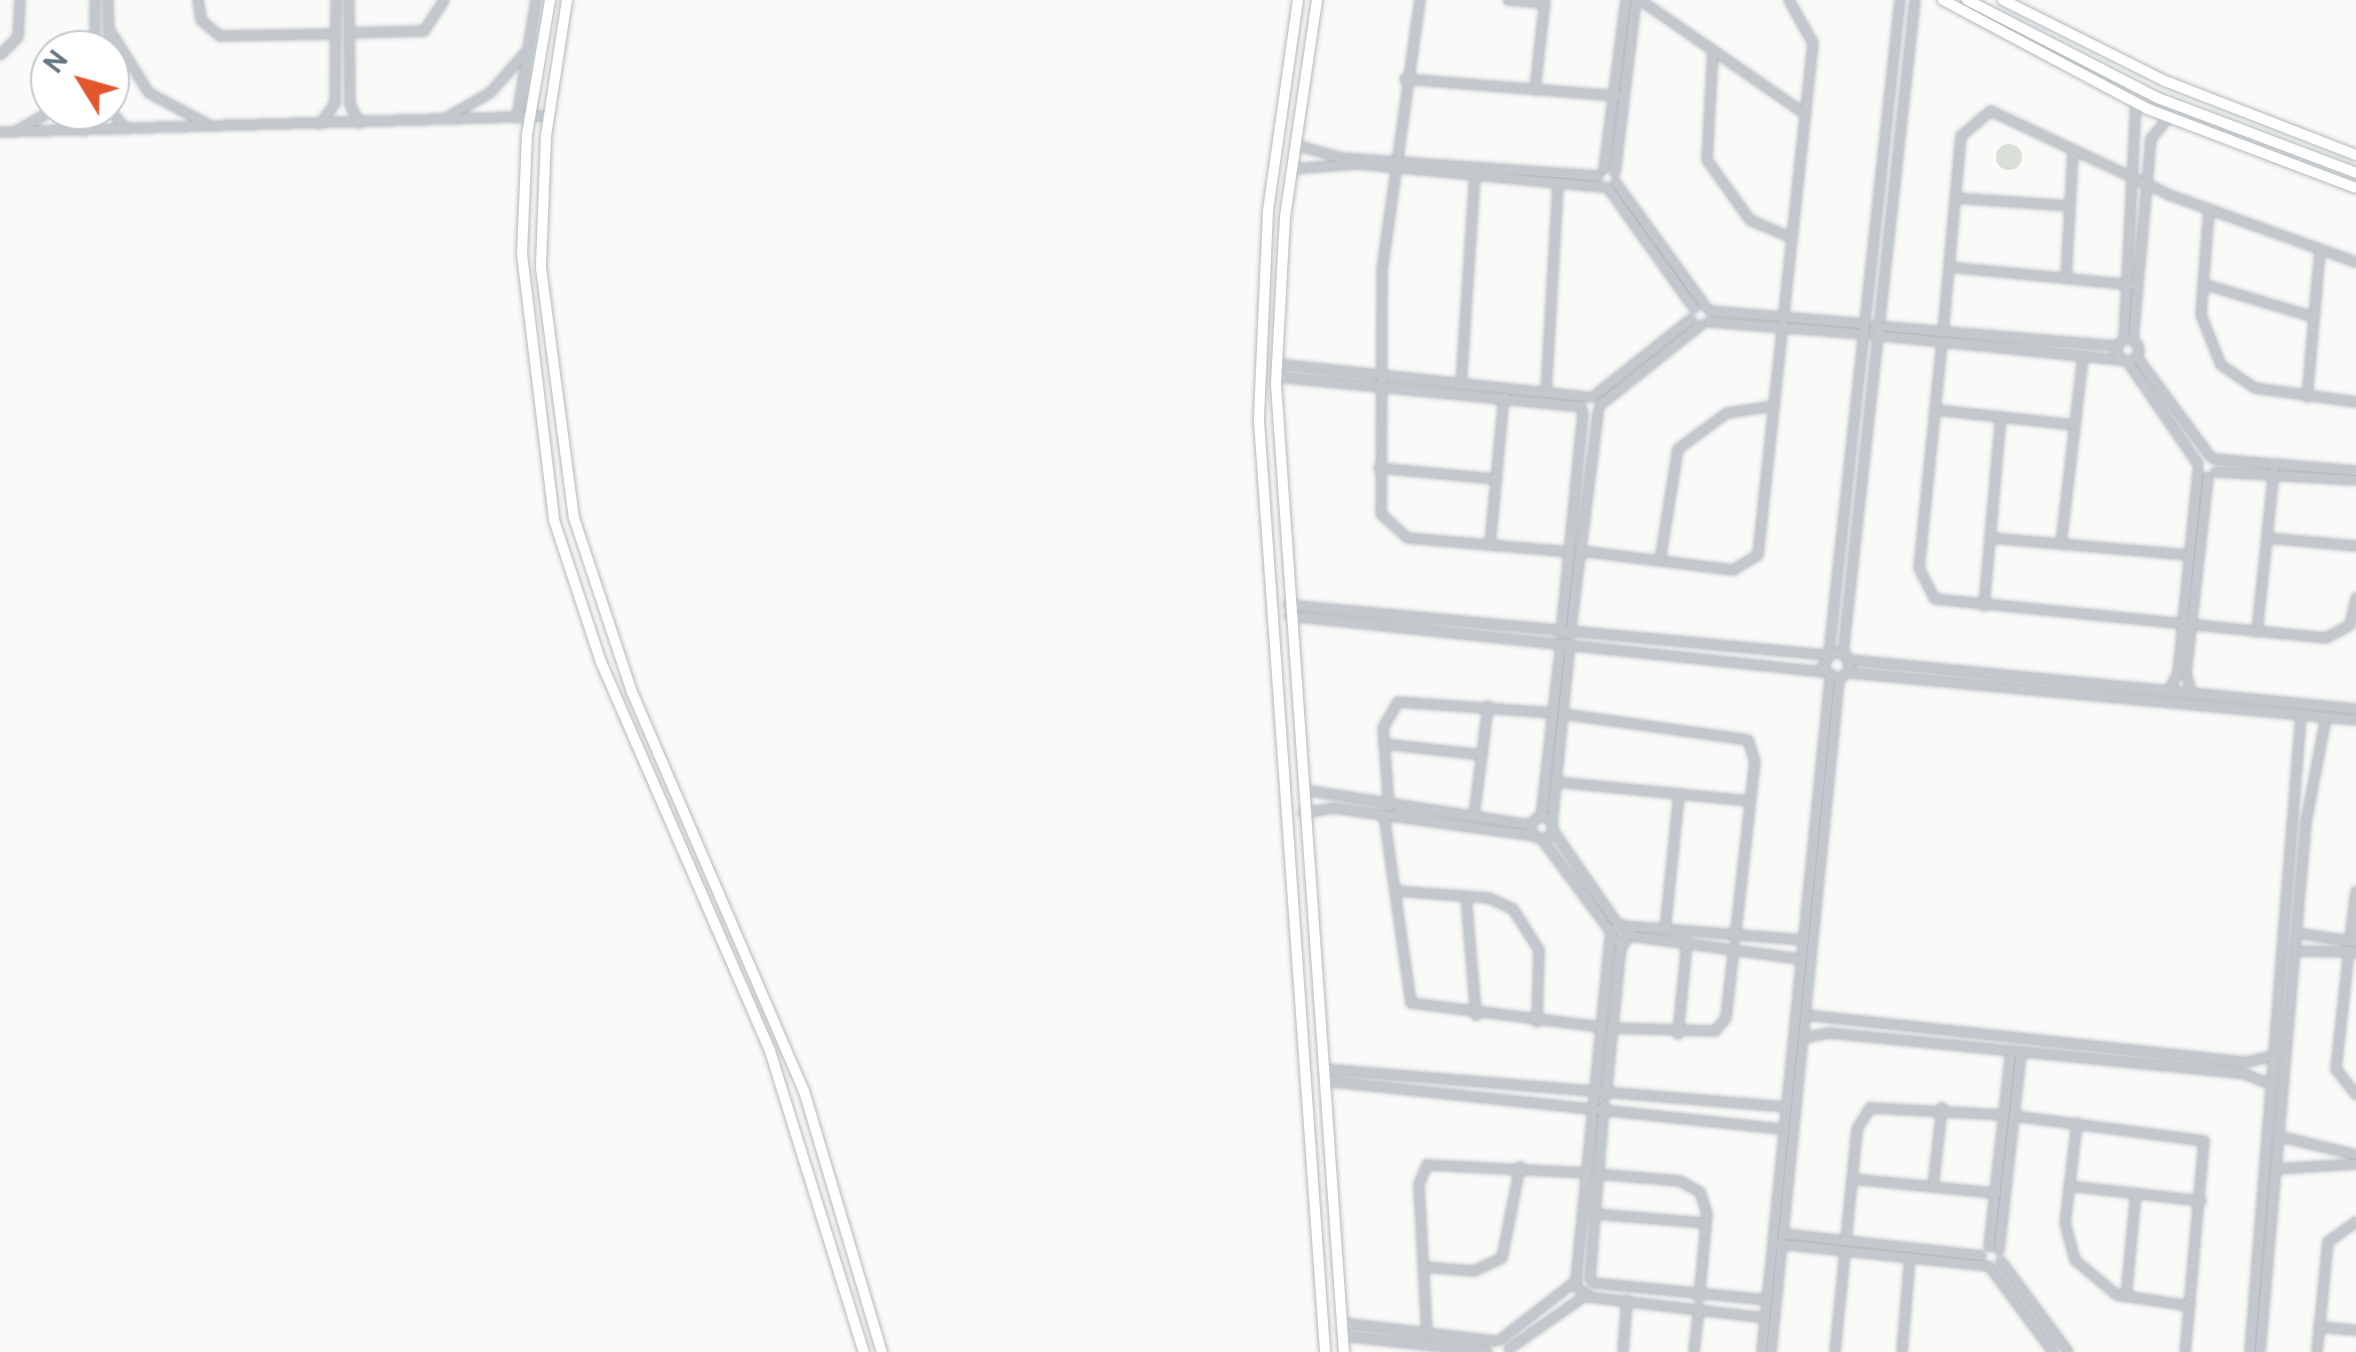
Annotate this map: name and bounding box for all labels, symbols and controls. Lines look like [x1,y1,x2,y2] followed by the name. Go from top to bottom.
[30,30,130,130] north arrow
[37,44,78,82] text: N

